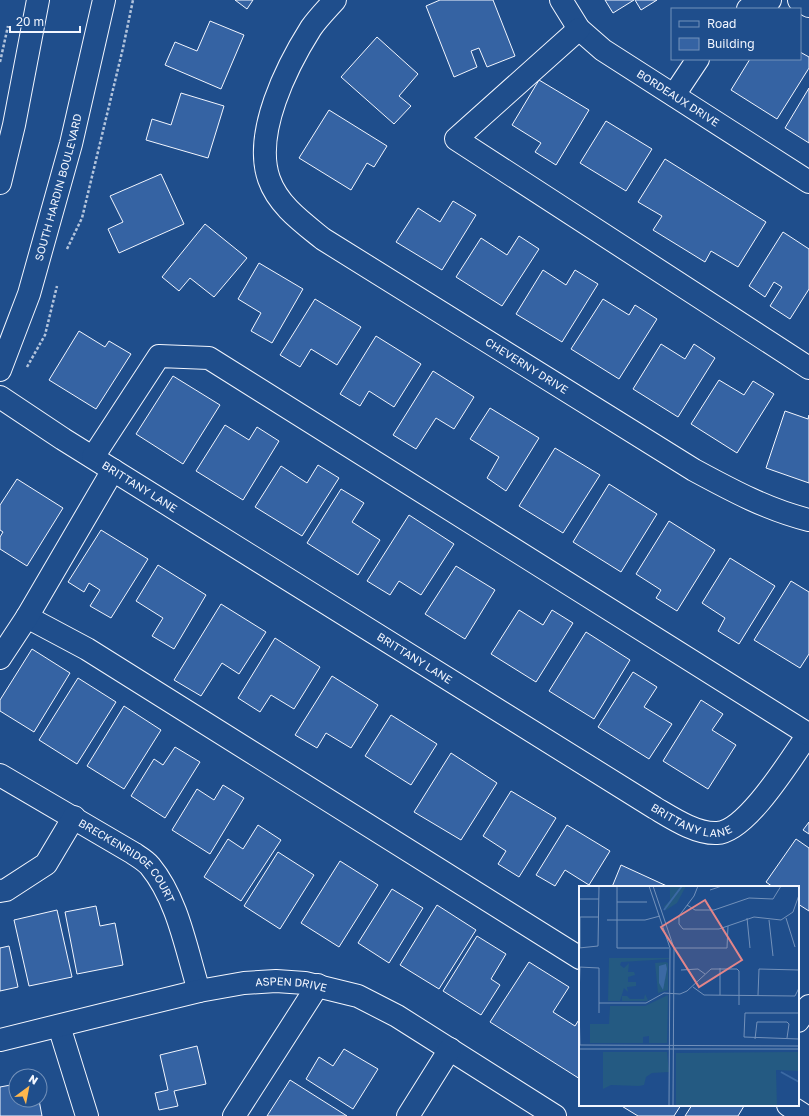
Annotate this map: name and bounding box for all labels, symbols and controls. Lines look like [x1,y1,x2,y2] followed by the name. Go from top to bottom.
[10,8,80,34] scale bar
[671,8,801,60] legend
[16,14,44,29] text: 20 m
[707,16,736,31] text: Road
[707,36,755,51] text: Building
[635,66,722,129] street label: BORDEAUX DRIVE
[32,112,84,262] street label: SOUTH HARDIN BOULEVARD
[483,335,571,396] street label: CHEVERNY DRIVE
[100,458,180,515] street label: BRITTANY LANE
[375,629,455,686] street label: BRITTANY LANE
[649,800,734,839] street label: BRITTANY LANE
[77,816,178,905] street label: BRECKENRIDGE COURT
[579,886,799,1106] inset map
[255,974,329,994] street label: ASPEN DRIVE
[8,1068,48,1108] north arrow
[27,1071,41,1087] text: N

